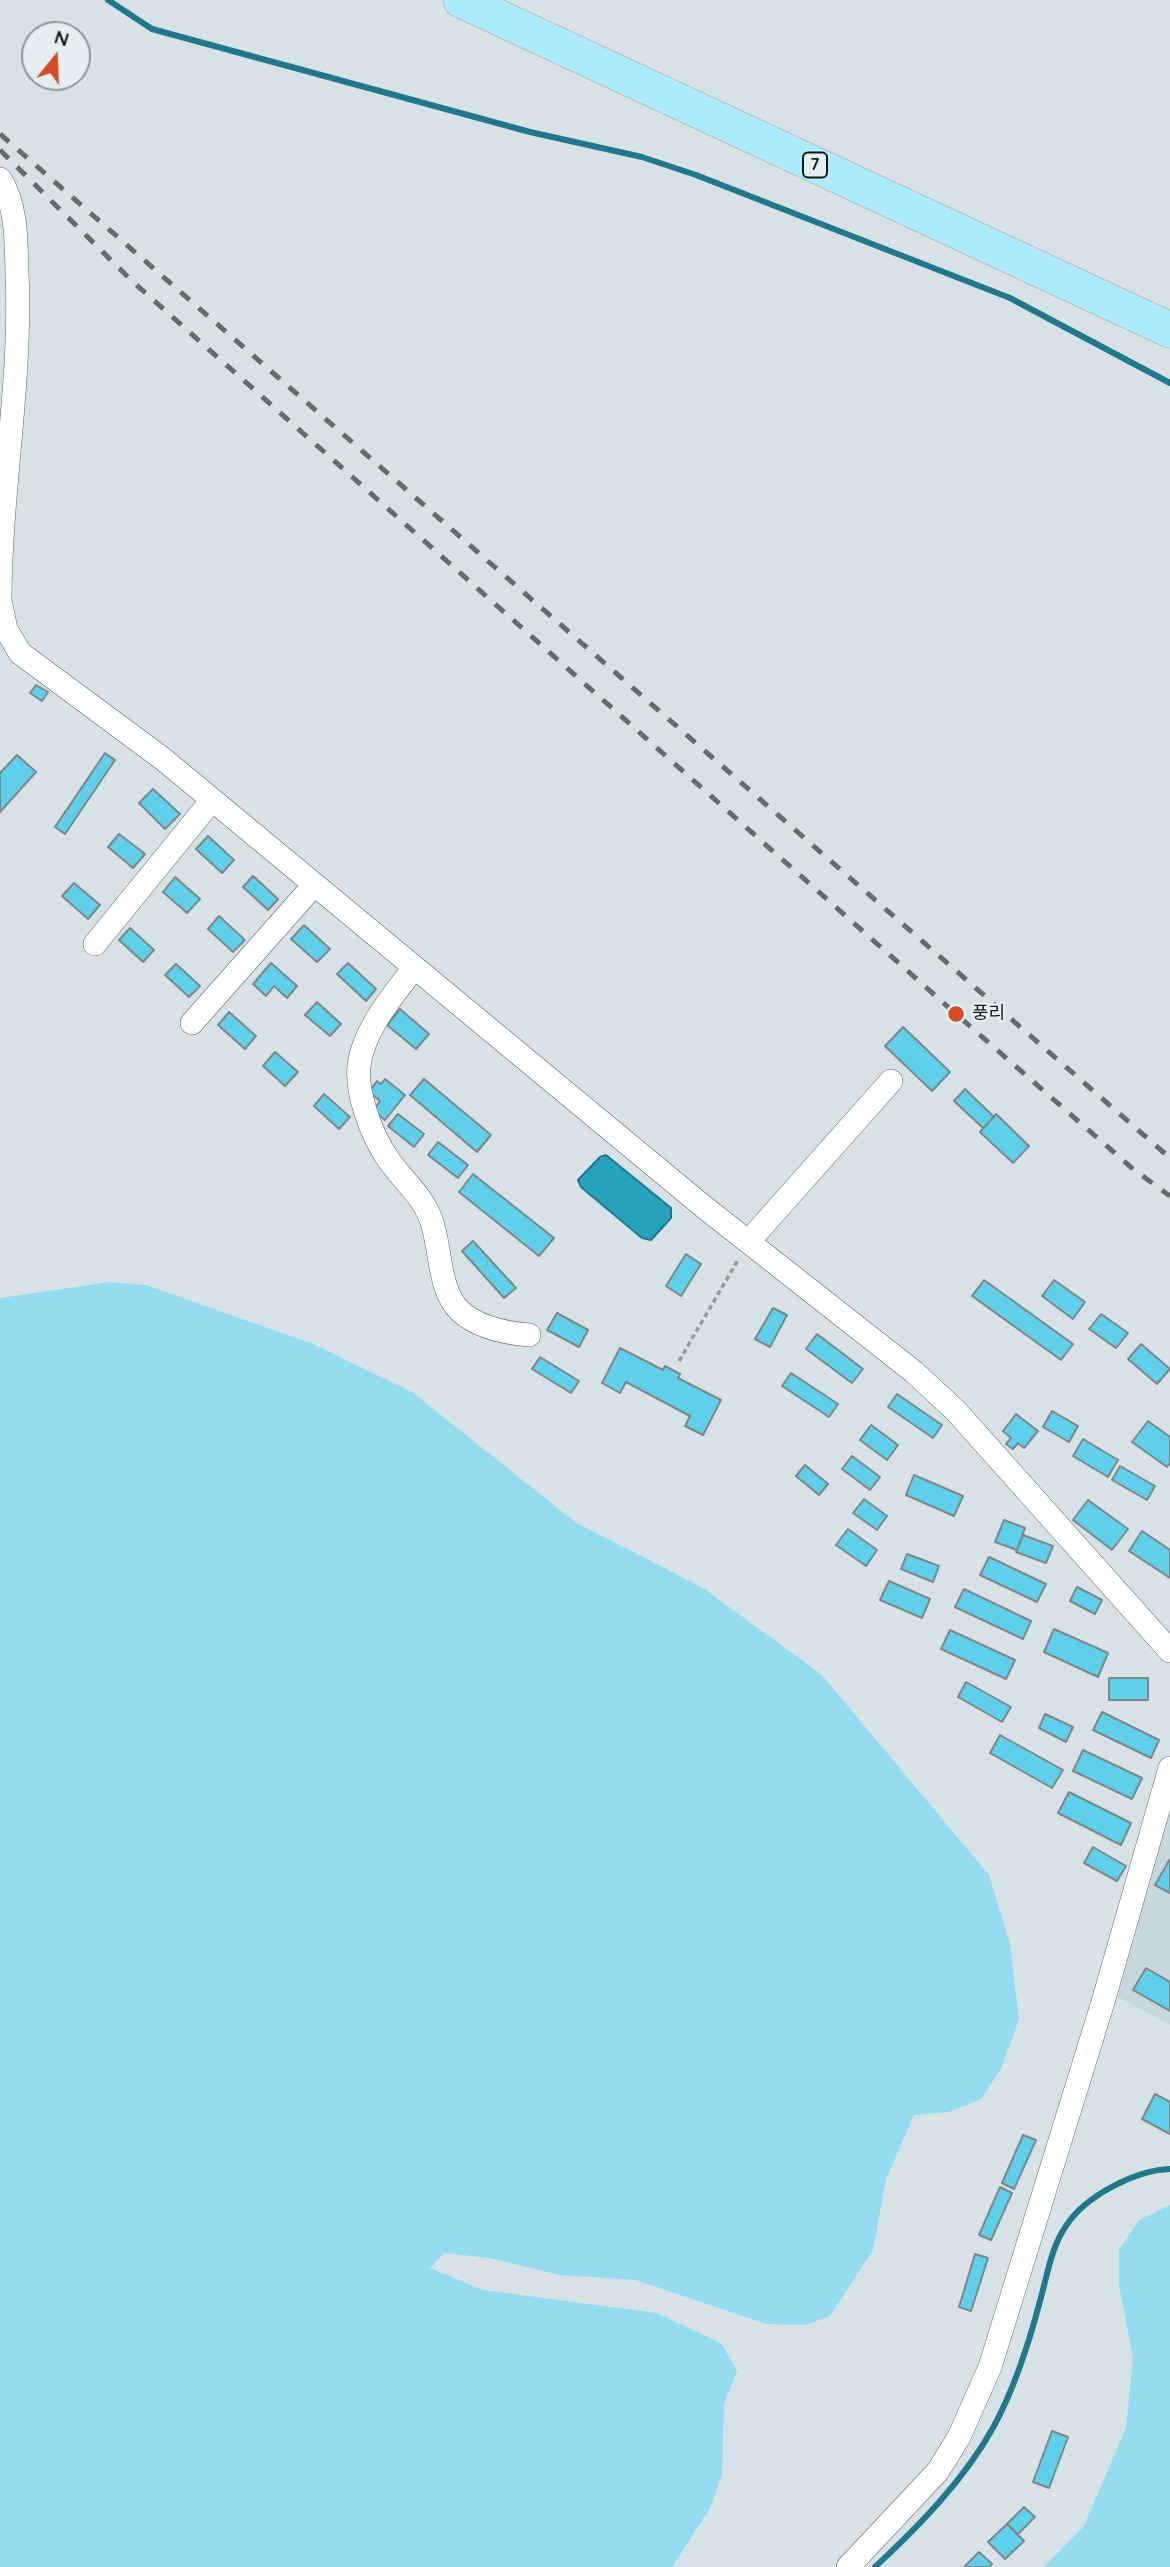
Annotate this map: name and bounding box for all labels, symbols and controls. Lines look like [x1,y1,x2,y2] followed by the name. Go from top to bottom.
[21,21,91,91] north arrow
[52,24,72,52] text: N
[803,153,827,178] road number: 7
[972,1003,1005,1025] place label: 풍리
[946,1004,966,1024] marker: 풍리

